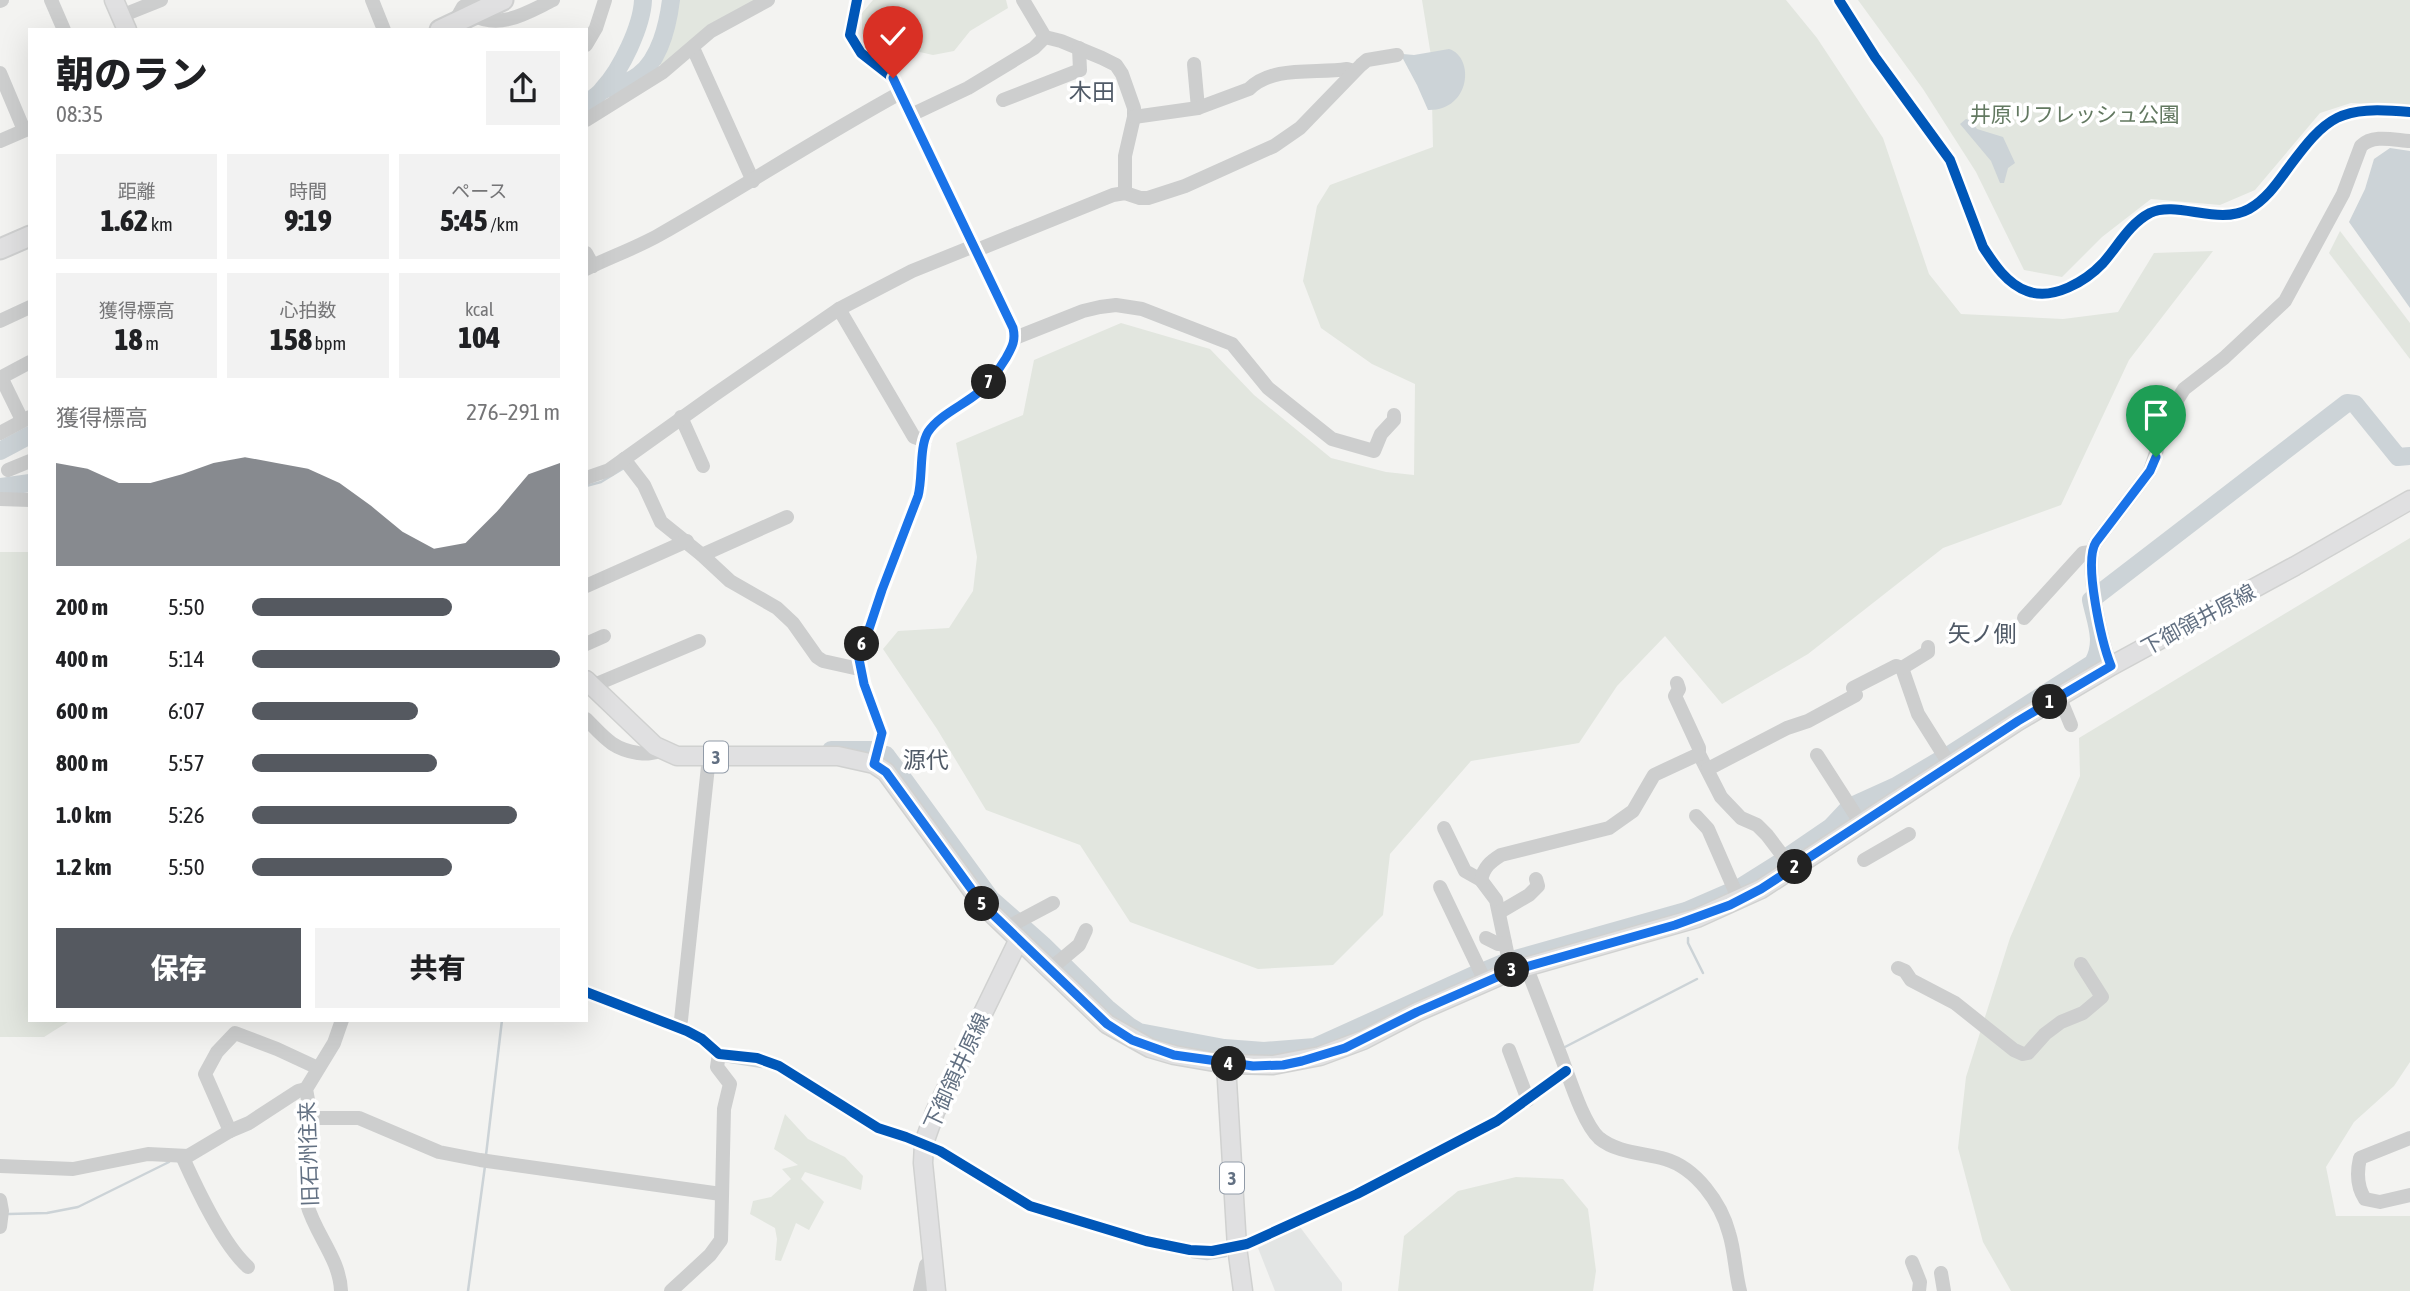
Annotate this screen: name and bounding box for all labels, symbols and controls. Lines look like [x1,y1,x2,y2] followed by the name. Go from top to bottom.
[863,6,923,78] pin
[874,17,912,55] icon: check
[486,51,560,125] button: share
[56,53,208,96] text: 朝のラン
[1069,79,1115,105] district label: 木田
[56,101,103,127] text: 08:35
[1970,102,2180,126] park label: 井原リフレッシュ公園
[118,180,156,202] text: 距離
[289,180,327,202] text: 時間
[451,180,507,202] text: ペース
[101,203,148,237] text: 1.62
[284,203,332,237] text: 9:19
[440,203,488,237] text: 5:45
[148,213,173,235] text: km
[488,213,519,235] text: /km
[465,298,494,320] text: kcal
[99,299,175,321] text: 獲得標高
[279,299,337,321] text: 心拍数
[458,320,500,354] text: 104
[114,322,143,356] text: 18
[270,322,312,356] text: 158
[143,332,159,354] text: m
[312,332,346,354] text: bpm
[972,364,1006,400] pin: 7
[984,370,993,392] text: 7
[2126,385,2186,457] pin
[2137,396,2175,434] icon: arrive
[466,399,560,425] text: 276–291 m
[56,405,148,431] text: 獲得標高
[2137,579,2259,659] street label: 下御領井原線
[56,594,108,620] text: 200 m
[168,594,205,620] text: 5:50
[1948,621,2017,647] district label: 矢ノ側
[844,626,880,662] pin: 6
[857,632,866,654] text: 6
[56,646,108,672] text: 400 m
[168,646,205,672] text: 5:14
[2032,684,2068,720] pin: 1
[2045,690,2054,712] text: 1
[56,698,108,724] text: 600 m
[168,698,205,724] text: 6:07
[704,742,728,772] road number: 3
[903,747,949,773] district label: 源代
[56,750,108,776] text: 800 m
[168,750,205,776] text: 5:57
[56,802,112,828] text: 1.0 km
[168,802,205,828] text: 5:26
[1778,850,1812,884] pin: 2
[56,854,112,880] text: 1.2 km
[168,854,205,880] text: 5:50
[1790,855,1799,877] text: 2
[964,886,1000,922] pin: 5
[977,892,986,914] text: 5
[56,928,301,1008] button: 保存
[315,928,560,1008] button: 共有
[1494,953,1530,988] pin: 3
[1507,958,1516,980] text: 3
[918,1009,994,1133] street label: 下御領井原線
[1212,1046,1246,1082] pin: 4
[1224,1052,1233,1074] text: 4
[294,1101,322,1207] street label: 旧石州往来
[1220,1162,1244,1194] road number: 3

